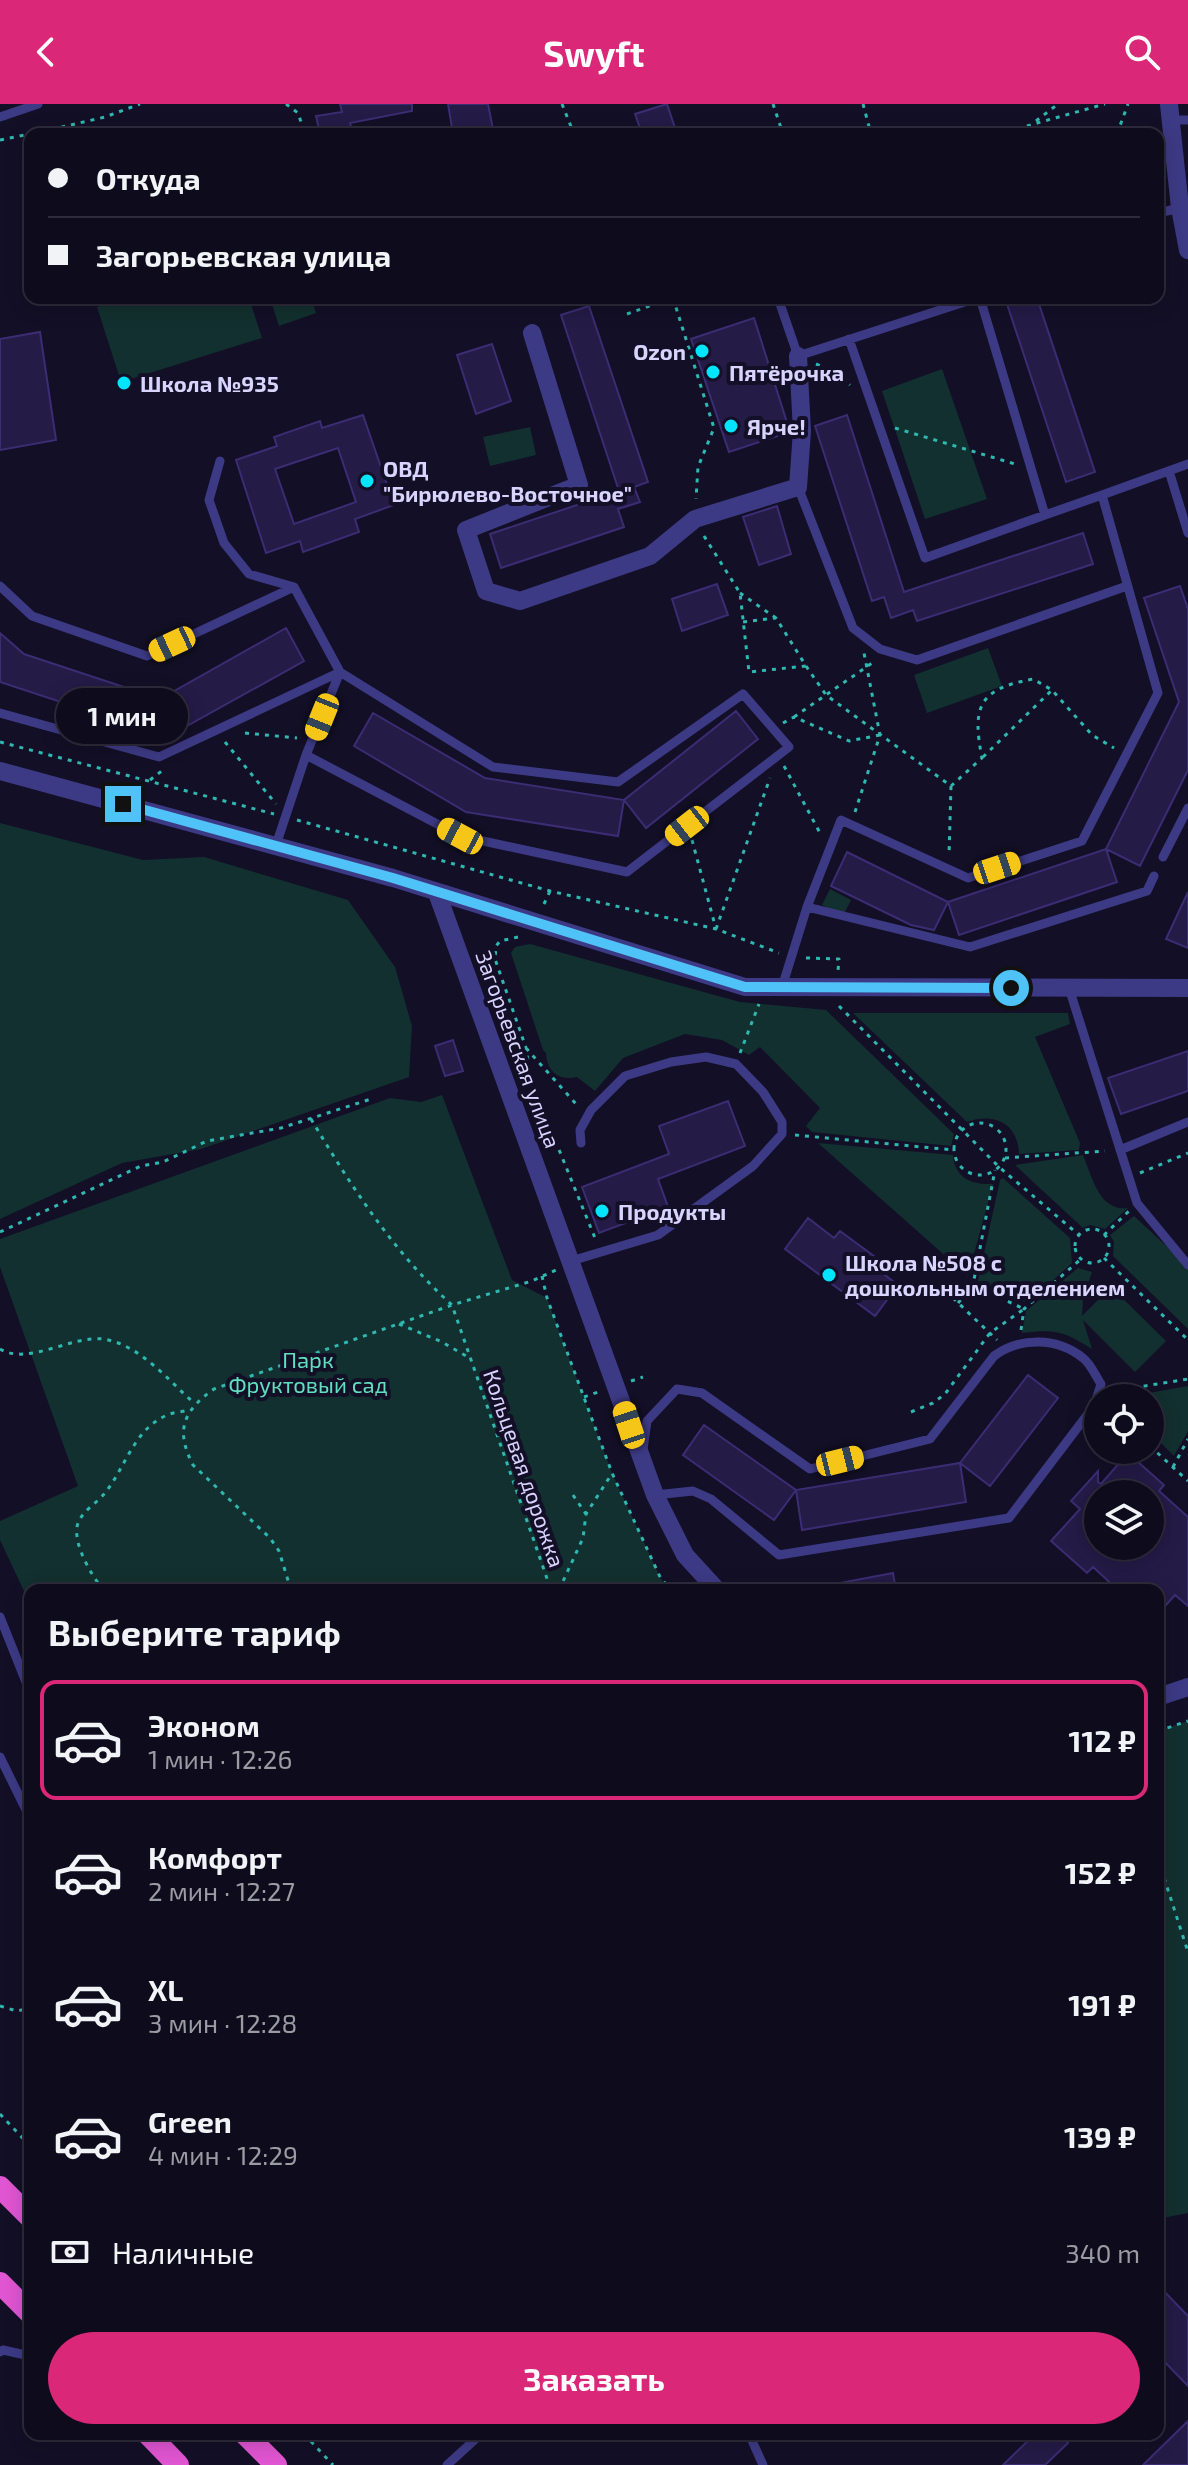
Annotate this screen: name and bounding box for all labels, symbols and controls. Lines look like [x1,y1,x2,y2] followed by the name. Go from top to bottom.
[24,30,68,74] icon: back
[1120,30,1164,74] icon: search
[543,31,645,74] text: Swyft
[96,160,201,196] text: Откуда
[96,237,391,273] text: Загорьевская улица
[633,338,686,364] place label: Ozon
[693,342,711,360] marker: Ozon
[729,359,844,385] place label: Пятёрочка
[704,363,722,381] marker: Пятёрочка
[140,370,279,396] place label: Школа №935
[115,374,133,392] marker: Школа №935
[747,413,806,439] place label: Ярче!
[722,417,740,435] marker: Ярче!
[383,455,632,506] place label: ОВД "Бирюлево-Восточное"
[358,472,376,490] marker: ОВД "Бирюлево-Восточное"
[145,623,199,665] car
[57,688,189,744] callout: 1 мин
[302,690,342,744] car
[88,700,156,731] text: 1 мин
[105,786,141,822] route end
[661,802,713,850] car
[433,814,487,858] car
[970,849,1024,887] car
[470,947,567,1152] street label: Загорьевская улица
[993,970,1029,1006] route start
[618,1198,726,1224] place label: Продукты
[593,1202,611,1220] marker: Продукты
[845,1249,1125,1300] place label: Школа №508 с дошкольным отделением
[820,1266,838,1284] marker: Школа №508 с дошкольным отделением
[228,1346,388,1398] park label: Парк Фруктовый сад
[479,1366,571,1570] street label: Кольцевая дорожка
[1084,1384,1164,1560] map controls
[1084,1384,1164,1464] button: locate
[610,1398,648,1452] car
[814,1444,866,1478] car
[1084,1480,1164,1560] button: layers
[48,1610,341,1653] text: Выберите тариф
[52,1704,124,1776] icon: car
[148,1707,260,1743] text: Эконом
[1068,1722,1136,1758] text: 112 ₽
[148,1743,292,1774] text: 1 мин · 12:26
[52,1836,124,1908] icon: car
[148,1839,282,1875] text: Комфорт
[1065,1854,1136,1890] text: 152 ₽
[148,1875,295,1906] text: 2 мин · 12:27
[52,1968,124,2040] icon: car
[148,1971,183,2007] text: XL
[1068,1986,1136,2022] text: 191 ₽
[148,2007,297,2038] text: 3 мин · 12:28
[52,2100,124,2172] icon: car
[148,2103,232,2139] text: Green
[1064,2118,1136,2154] text: 139 ₽
[148,2139,298,2170] text: 4 мин · 12:29
[48,2230,92,2274] icon: cash
[112,2234,254,2270] text: Наличные
[1065,2237,1140,2268] text: 340 m
[48,2332,1140,2424] button: Заказать

